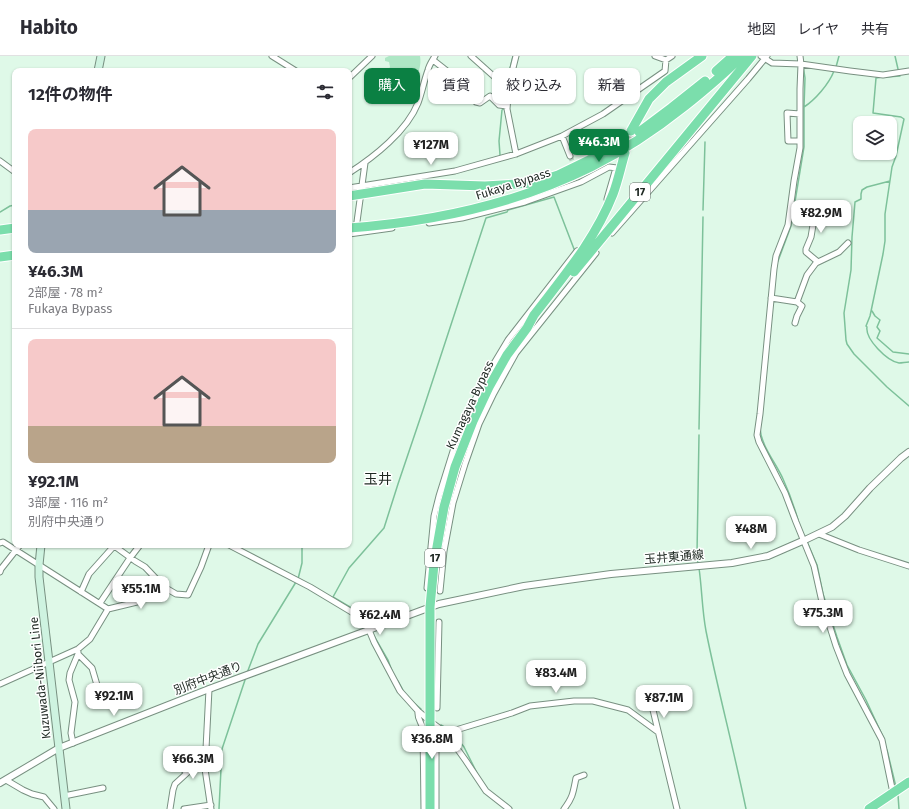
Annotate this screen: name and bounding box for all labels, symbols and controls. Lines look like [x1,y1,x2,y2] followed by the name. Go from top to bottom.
[20,16,78,39] text: Habito
[747,21,775,38] text: 地図
[797,21,839,38] text: レイヤ
[861,21,889,38] text: 共有
[364,68,420,104] chip: 購入
[428,68,484,104] chip: 賃貸
[492,68,576,104] chip: 絞り込み
[584,68,640,104] chip: 新着
[314,81,336,103] icon: filters
[28,84,113,105] text: 12件の物件
[853,116,897,160] map controls
[853,116,897,160] button: layers
[566,129,632,163] pin: ¥46.3M
[403,132,459,166] pin: ¥127M
[578,134,620,149] text: ¥46.3M
[413,137,449,152] text: ¥127M
[146,155,218,227] icon: home
[474,165,553,203] street label: Fukaya Bypass
[630,183,650,201] road number: 17
[788,200,854,234] pin: ¥82.9M
[800,205,842,220] text: ¥82.9M
[28,261,83,282] text: ¥46.3M
[28,285,103,300] text: 2部屋 · 78 m²
[28,301,112,316] text: Fukaya Bypass
[443,358,497,452] street label: Kumagaya Bypass
[146,365,218,437] icon: home
[28,471,79,492] text: ¥92.1M
[364,471,392,488] district label: 玉井
[28,495,108,510] text: 3部屋 · 116 m²
[28,514,106,529] text: 別府中央通り
[727,516,775,550] pin: ¥48M
[735,521,767,536] text: ¥48M
[643,547,705,567] street label: 玉井東通線
[425,549,445,567] road number: 17
[108,576,174,610] pin: ¥55.1M
[121,581,161,596] text: ¥55.1M
[790,600,856,634] pin: ¥75.3M
[347,602,413,636] pin: ¥62.4M
[803,605,843,620] text: ¥75.3M
[359,607,401,622] text: ¥62.4M
[27,616,53,740] street label: Kuzuwada-Niibori Line
[172,659,244,697] street label: 別府中央通り
[523,660,589,694] pin: ¥83.4M
[535,665,577,680] text: ¥83.4M
[81,683,147,717] pin: ¥92.1M
[631,685,697,719] pin: ¥87.1M
[95,688,134,703] text: ¥92.1M
[645,690,683,705] text: ¥87.1M
[399,726,465,760] pin: ¥36.8M
[411,731,453,746] text: ¥36.8M
[160,746,226,780] pin: ¥66.3M
[172,751,214,766] text: ¥66.3M

